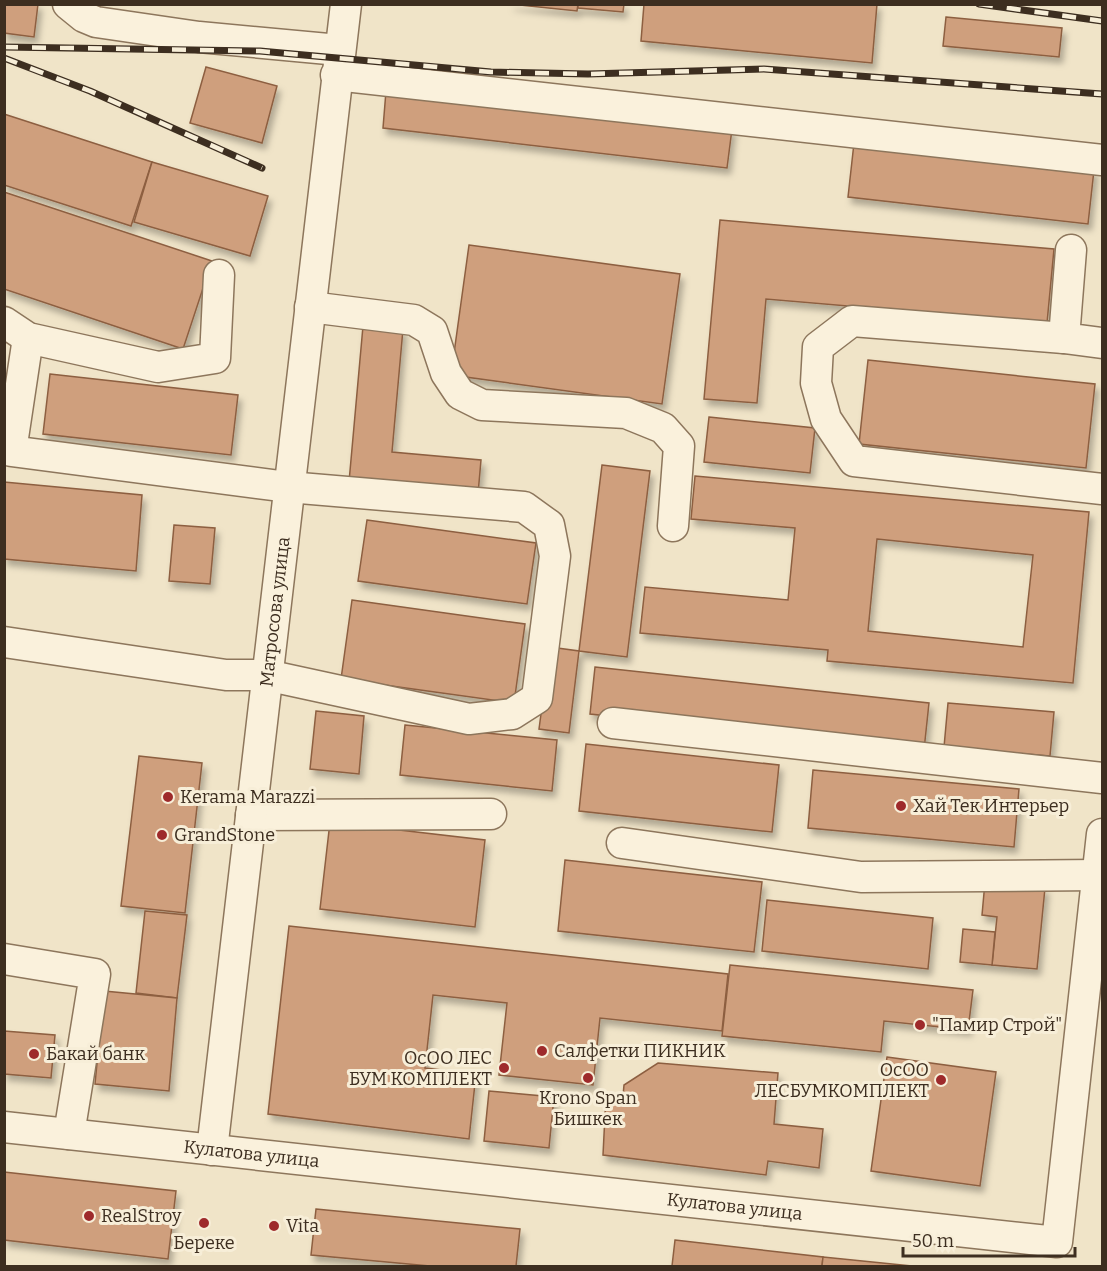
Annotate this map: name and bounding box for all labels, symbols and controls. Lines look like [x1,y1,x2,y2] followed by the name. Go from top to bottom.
[255,535,295,688] street label: Матросова улица
[180,786,315,808] place label: Kerama Marazzi
[161,790,175,804] marker: Kerama Marazzi
[913,795,1069,817] place label: Хай Тек Интерьер
[894,799,908,813] marker: Хай Тек Интерьер
[174,824,275,846] place label: GrandStone
[155,828,169,842] marker: GrandStone
[932,1014,1062,1036] place label: "Памир Строй"
[913,1018,927,1032] marker: "Памир Строй"
[554,1040,726,1062] place label: Салфетки ПИКНИК
[46,1043,145,1065] place label: Бакай банк
[535,1044,549,1058] marker: Салфетки ПИКНИК
[27,1047,41,1061] marker: Бакай банк
[349,1047,492,1090] place label: ОсОО ЛЕС БУМ КОМПЛЕКТ
[755,1059,929,1102] place label: ОсОО ЛЕСБУМКОМПЛЕКТ
[497,1061,511,1075] marker: ОсОО ЛЕС БУМ КОМПЛЕКТ
[581,1071,595,1085] marker: Krono Span Бишкек
[934,1073,948,1087] marker: ОсОО ЛЕСБУМКОМПЛЕКТ
[539,1087,638,1130] place label: Krono Span Бишкек
[182,1136,321,1172] street label: Кулатова улица
[666,1188,804,1225] street label: Кулатова улица
[101,1205,182,1227] place label: RealStroy
[82,1209,96,1223] marker: RealStroy
[286,1215,319,1237] place label: Vita
[197,1216,211,1230] marker: Береке
[267,1219,281,1233] marker: Vita
[903,1220,1076,1258] scale bar
[912,1230,954,1252] text: 50 m
[173,1232,235,1254] place label: Береке

